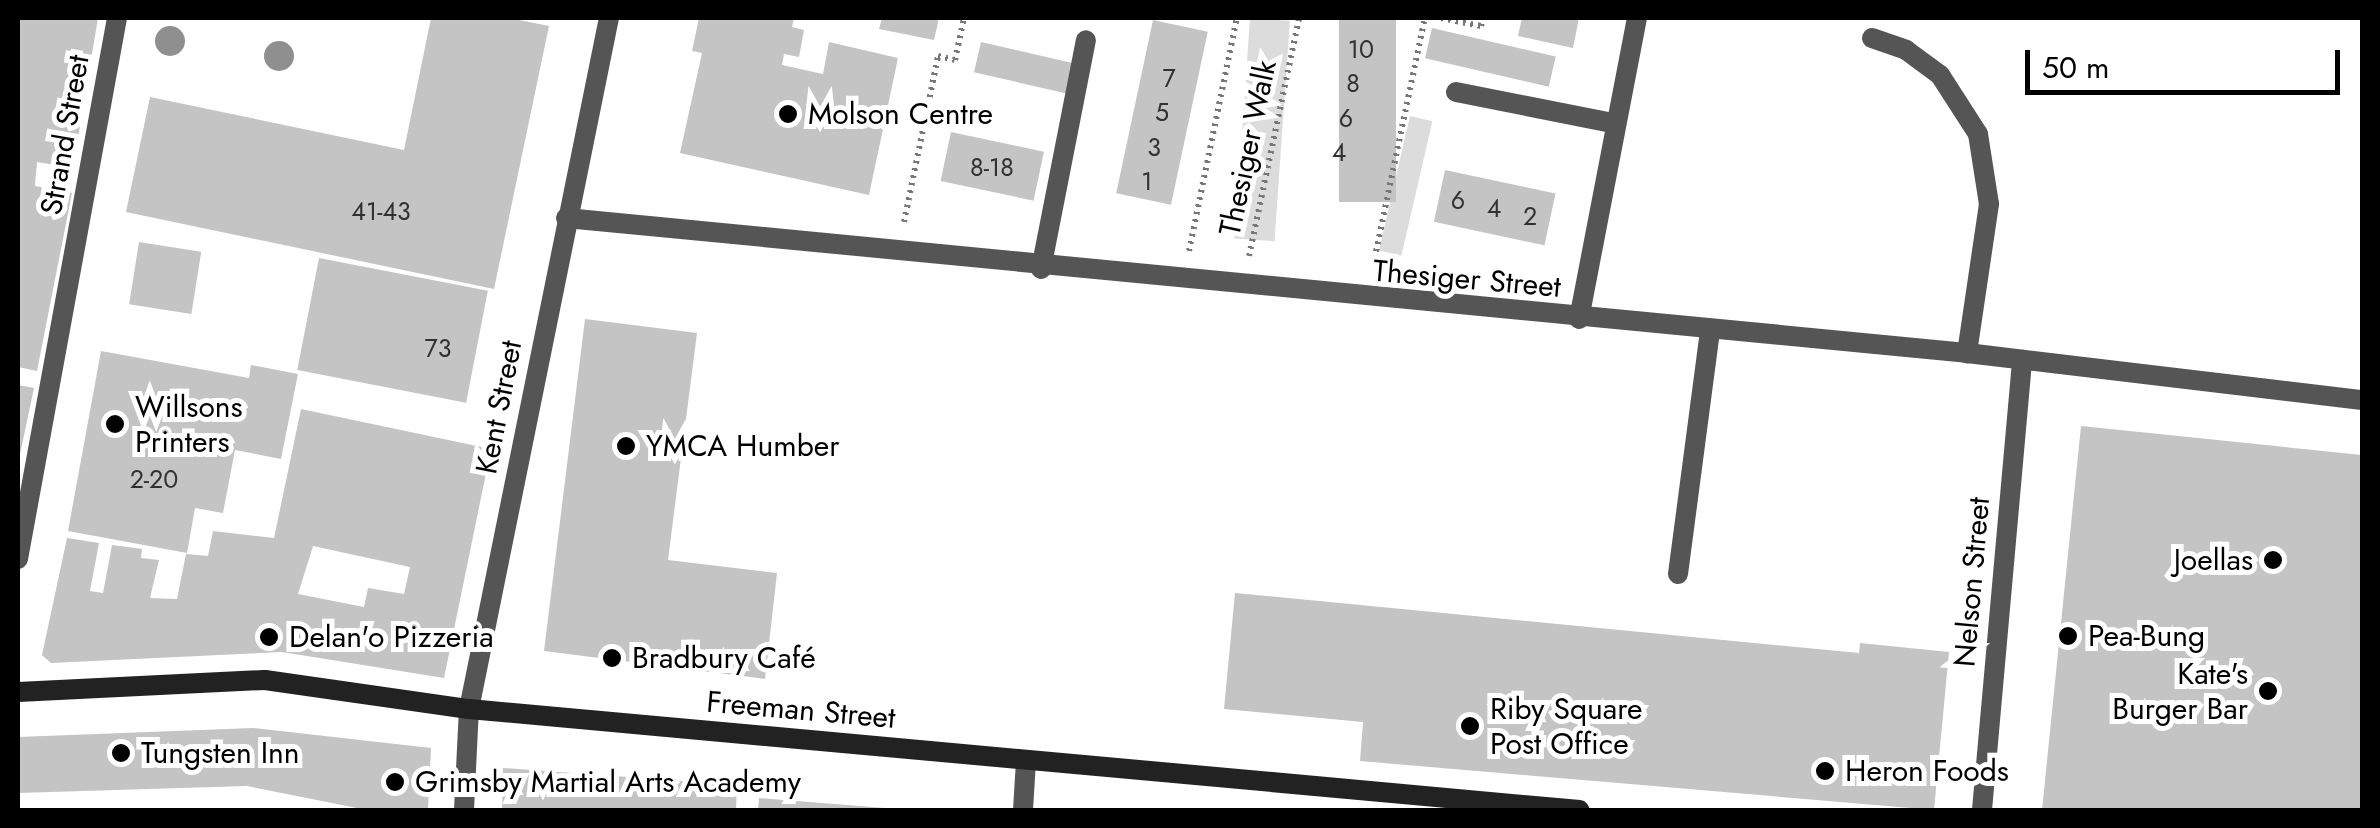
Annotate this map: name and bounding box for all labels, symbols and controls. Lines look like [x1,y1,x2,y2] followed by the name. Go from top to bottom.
[2030,30,2345,92] scale bar
[1348,34,1374,64] house number: 10
[2042,46,2109,89] text: 50 m
[33,52,97,218] street label: Strand Street
[1212,57,1284,239] street label: Thesiger Walk
[1162,63,1176,93] house number: 7
[1346,68,1360,98] house number: 8
[808,96,993,132] place label: Molson Centre
[1155,97,1169,127] house number: 5
[777,103,799,125] marker: Molson Centre
[1339,103,1353,133] house number: 6
[1147,132,1161,162] house number: 3
[1332,137,1346,167] house number: 4
[970,152,1014,182] house number: 8-18
[1141,166,1153,196] house number: 1
[1451,185,1465,215] house number: 6
[1487,193,1501,223] house number: 4
[351,196,411,226] house number: 41-43
[1523,201,1537,231] house number: 2
[1372,253,1562,305] street label: Thesiger Street
[425,333,451,363] house number: 73
[468,337,530,477] street label: Kent Street
[135,389,243,460] place label: Willsons Printers
[104,413,126,435] marker: Willsons Printers
[646,428,839,464] place label: YMCA Humber
[615,435,637,457] marker: YMCA Humber
[130,464,178,494] house number: 2-20
[1947,496,1997,668] street label: Nelson Street
[2174,542,2253,578] place label: Joellas
[2262,549,2284,571] marker: Joellas
[2088,618,2205,654] place label: Pea-Bung
[289,619,494,655] place label: Delan'o Pizzeria
[2057,625,2079,647] marker: Pea-Bung
[258,626,280,648] marker: Delan'o Pizzeria
[632,640,816,676] place label: Bradbury Café
[601,647,623,669] marker: Bradbury Café
[2112,656,2248,726] place label: Kate's Burger Bar
[2257,680,2279,702] marker: Kate's Burger Bar
[705,684,897,736] street label: Freeman Street
[1490,691,1642,762] place label: Riby Square Post Office
[1459,715,1481,737] marker: Riby Square Post Office
[141,735,299,771] place label: Tungsten Inn
[110,742,132,764] marker: Tungsten Inn
[1845,753,2009,789] place label: Heron Foods
[1814,760,1836,782] marker: Heron Foods
[415,764,801,800] place label: Grimsby Martial Arts Academy
[384,771,406,793] marker: Grimsby Martial Arts Academy

